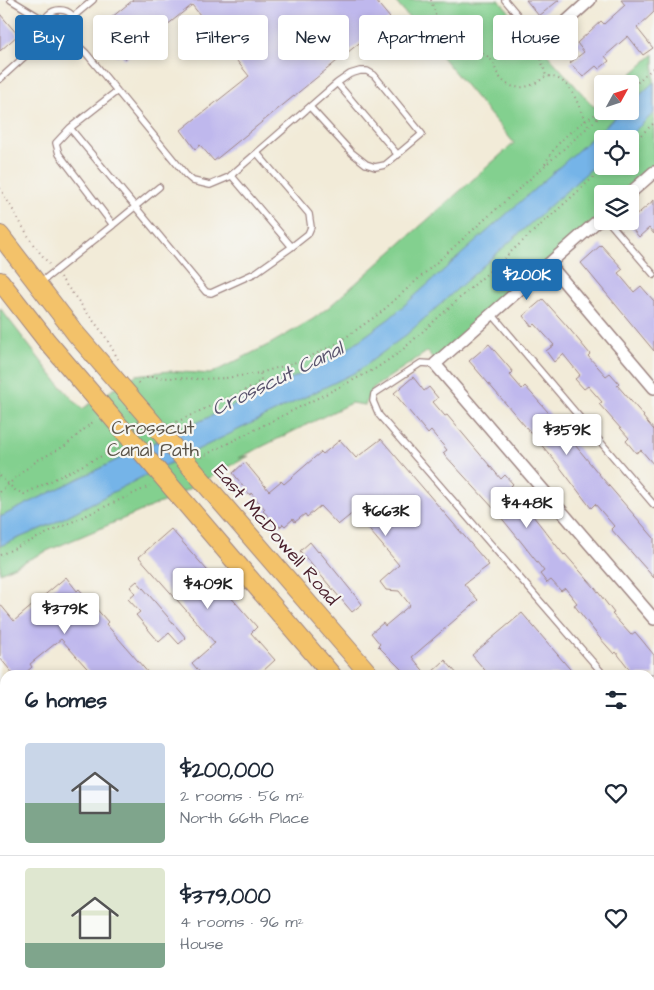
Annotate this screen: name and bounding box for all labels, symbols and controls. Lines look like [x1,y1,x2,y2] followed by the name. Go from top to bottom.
[15,15,83,60] chip: Buy
[93,15,168,60] chip: Rent
[178,15,268,60] chip: Filters
[278,15,349,60] chip: New
[359,15,483,60] chip: Apartment
[493,15,578,60] chip: House
[594,75,639,120] north arrow
[594,75,639,230] map controls
[594,130,639,175] button: locate
[594,185,639,230] button: layers
[492,258,562,301] pin: $200K
[503,264,551,286] text: $200K
[207,334,350,423] water label: Crosscut Canal
[532,414,602,456] pin: $359K
[107,415,199,464] park label: Crosscut Canal Path
[543,419,591,441] text: $359K
[207,458,345,612] street label: East McDowell Road
[492,486,562,529] pin: $448K
[502,492,552,514] text: $448K
[351,494,421,537] pin: $663K
[363,500,409,522] text: $663K
[173,568,243,610] pin: $409K
[184,573,232,595] text: $409K
[30,592,100,635] pin: $379K
[42,598,88,620] text: $379K
[25,686,107,715] text: 6 homes
[602,686,630,714] icon: filters
[180,756,274,785] text: $200,000
[65,763,125,823] icon: home
[602,779,630,807] icon: heart
[180,785,304,807] text: 2 rooms · 56 m²
[180,807,309,829] text: North 66th Place
[180,882,271,911] text: $379,000
[65,888,125,948] icon: home
[602,904,630,932] icon: heart
[180,911,304,933] text: 4 rooms · 96 m²
[180,933,224,955] text: House

